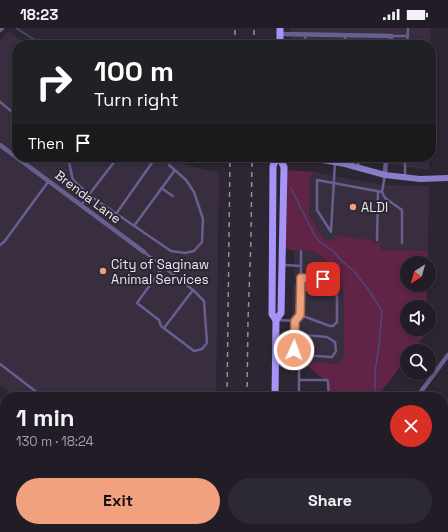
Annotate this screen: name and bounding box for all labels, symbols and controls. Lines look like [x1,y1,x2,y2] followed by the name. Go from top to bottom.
[20,5,58,24] text: 18:23
[94,53,174,89] text: 100 m
[28,56,80,108] icon: right
[94,88,178,111] text: Turn right
[72,132,94,154] icon: arrive
[28,134,64,153] text: Then
[52,167,124,227] street label: Brenda Lane
[361,199,388,216] place label: ALDI
[348,202,358,212] marker: ALDI
[111,256,209,288] place label: City of Saginaw Animal Services
[400,256,436,292] north arrow
[400,256,436,380] map controls
[306,262,340,296] pin
[98,266,108,276] marker: City of Saginaw Animal Services
[312,268,334,290] icon: arrive
[400,300,436,336] button: sound
[273,329,315,371] position arrow
[400,344,436,380] button: search
[16,402,75,433] text: 1 min
[390,405,432,447] button: close
[16,433,94,450] text: 130 m · 18:24
[16,478,220,524] button: Exit
[228,478,432,524] button: Share

